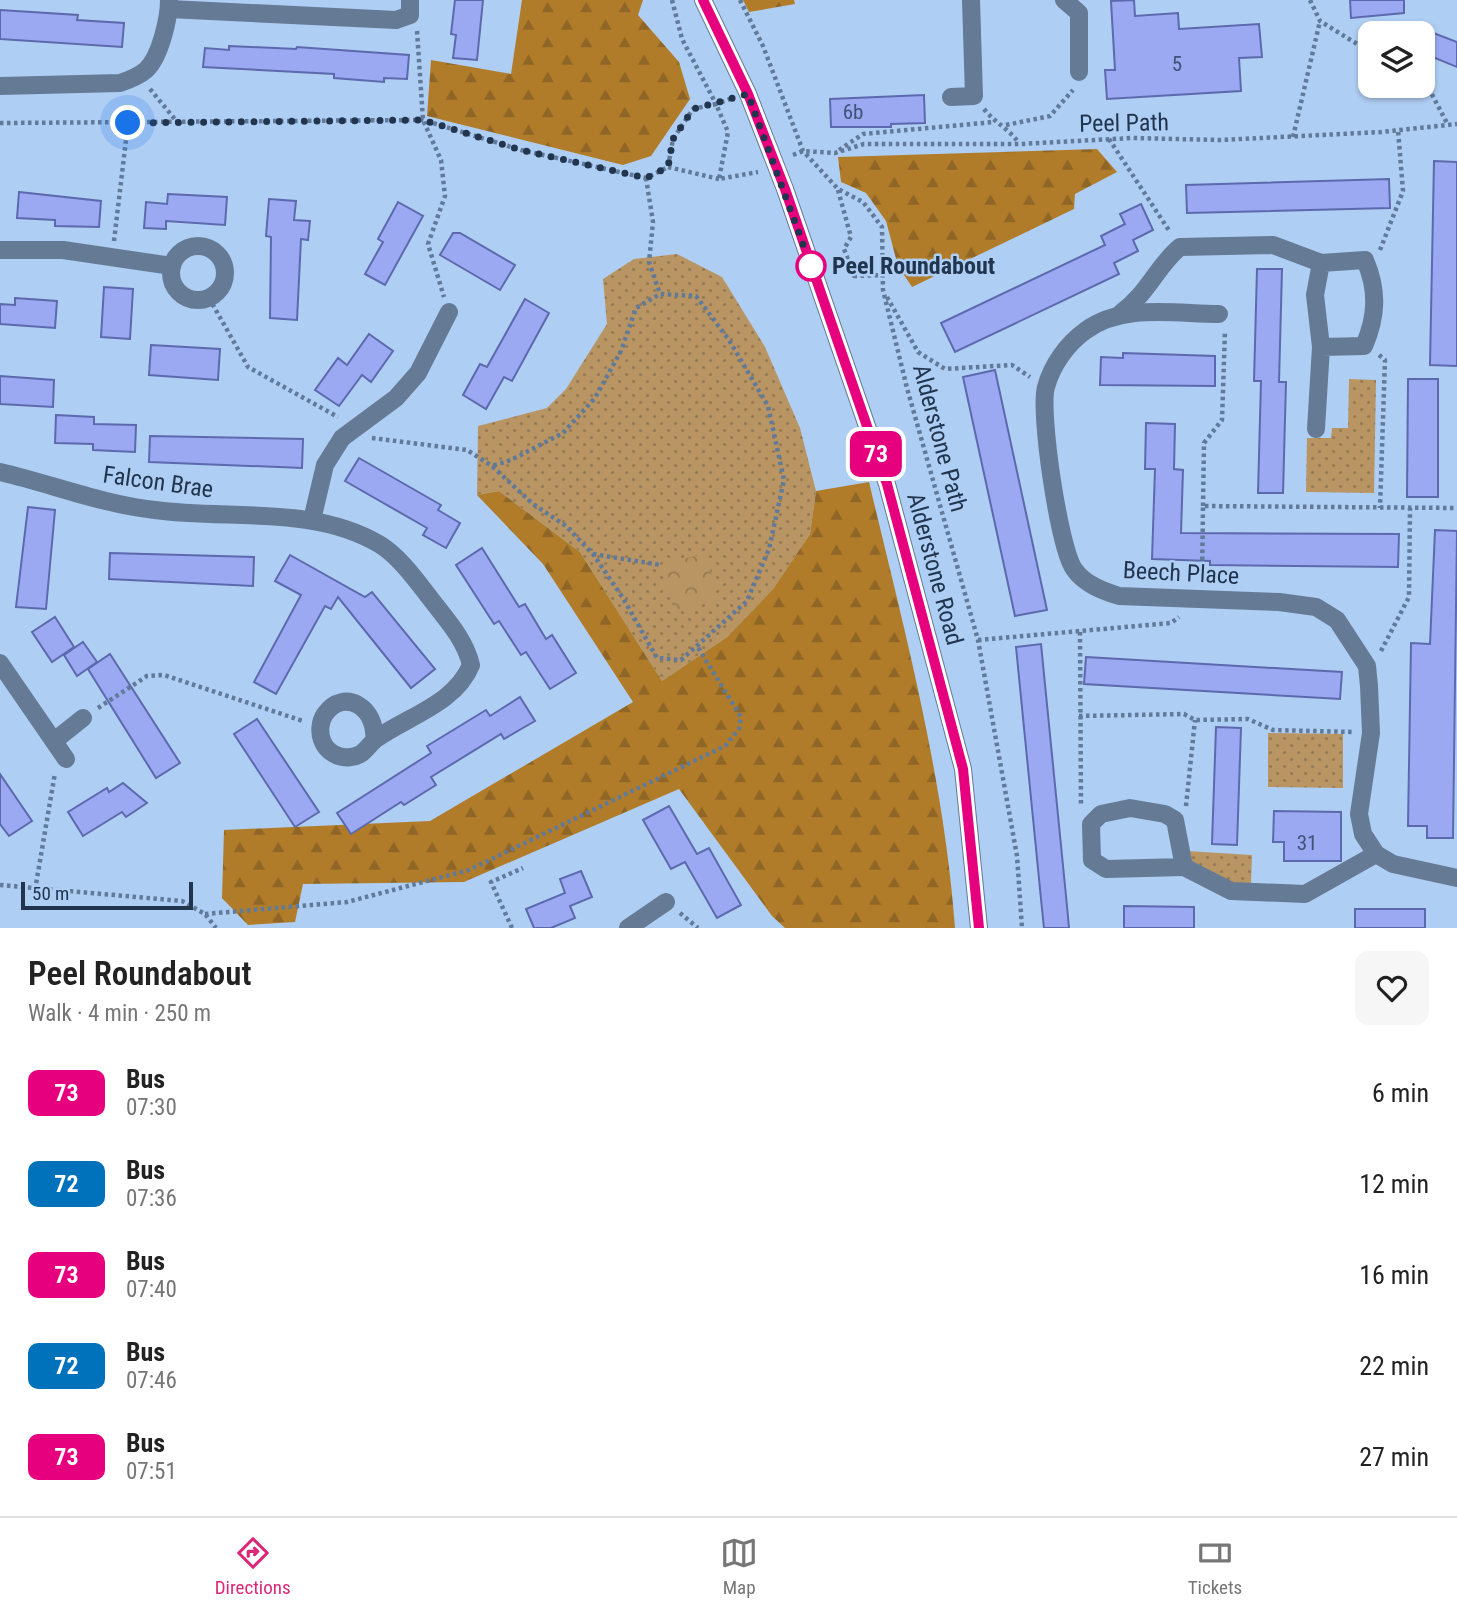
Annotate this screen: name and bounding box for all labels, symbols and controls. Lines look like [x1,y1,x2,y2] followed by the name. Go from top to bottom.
[1358,21,1435,98] map controls
[1358,21,1435,98] button: layers
[1172,52,1182,76] house number: 5
[843,100,863,124] house number: 6b
[110,105,145,140] your location
[1079,108,1169,138] street label: Peel Path
[796,251,826,281] marker: Peel Roundabout
[832,252,995,280] place label: Peel Roundabout
[907,361,973,515] street label: Alderstone Path
[844,431,908,477] line badge: 73
[864,440,888,468] text: 73
[101,460,215,504] street label: Falcon Brae
[901,490,969,648] street label: Alderstone Road
[1122,556,1240,590] street label: Beech Place
[1297,831,1317,855] house number: 31
[21,879,192,911] scale bar
[32,882,69,905] text: 50 m
[1355,951,1429,1025] button: heart
[28,954,251,993] text: Peel Roundabout
[28,1000,211,1027] text: Walk · 4 min · 250 m
[126,1064,165,1094] text: Bus
[1372,1078,1429,1108] text: 6 min
[54,1079,79,1107] text: 73
[126,1094,177,1121] text: 07:30
[126,1155,165,1185] text: Bus
[1359,1169,1429,1199] text: 12 min
[54,1170,79,1198] text: 72
[126,1185,177,1212] text: 07:36
[126,1246,165,1276] text: Bus
[1359,1260,1429,1290] text: 16 min
[54,1261,79,1289] text: 73
[126,1276,177,1303] text: 07:40
[126,1337,165,1367] text: Bus
[1359,1351,1429,1381] text: 22 min
[54,1352,79,1380] text: 72
[126,1367,177,1394] text: 07:46
[126,1428,165,1458] text: Bus
[1359,1442,1429,1472] text: 27 min
[54,1443,79,1471] text: 73
[126,1458,177,1485] text: 07:51
[215,1534,291,1599] tab: Directions
[720,1534,758,1599] tab: Map
[1188,1534,1242,1599] tab: Tickets

